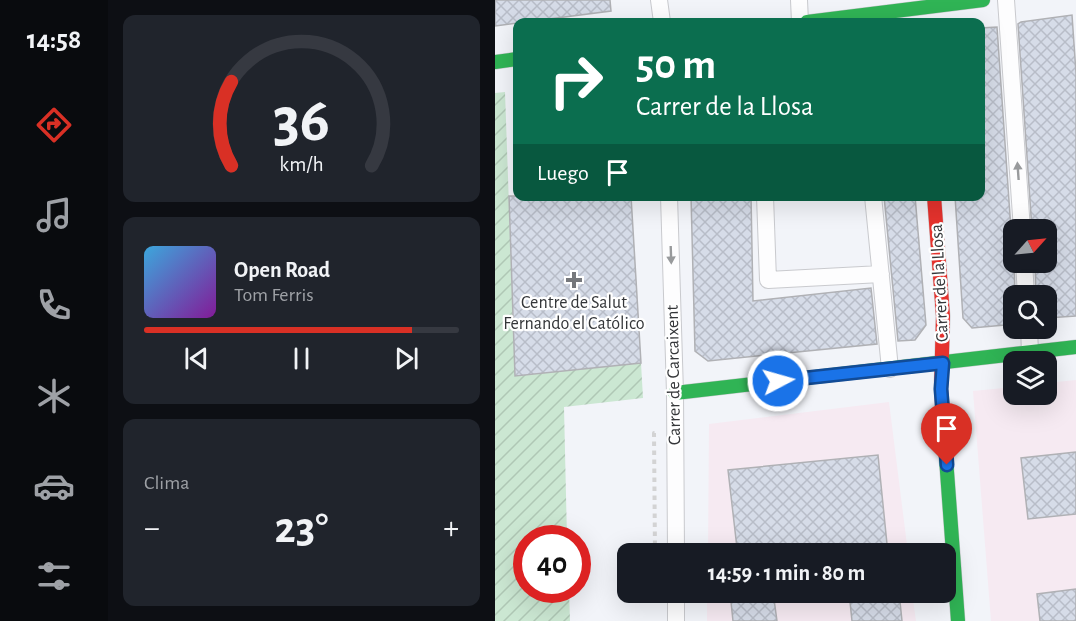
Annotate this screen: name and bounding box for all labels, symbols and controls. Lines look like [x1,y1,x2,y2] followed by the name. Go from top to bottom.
[27,26,81,53] text: 14:58
[537,42,615,120] icon: right
[636,44,716,86] text: 50 m
[273,90,330,152] text: 36
[636,93,813,120] text: Carrer de la Llosa
[33,104,75,146] icon: directions
[279,154,324,175] text: km/h
[601,156,634,189] icon: arrive
[537,162,589,184] text: Luego
[1013,162,1022,181] one-way arrow
[33,194,75,236] icon: music
[1003,219,1057,273] north arrow
[1003,219,1057,405] map controls
[928,223,952,342] street label: Carrer de la Llosa
[666,245,675,264] one-way arrow
[234,259,330,281] text: Open Road
[565,271,583,289] marker: Centre de Salut Fernando el Católico
[33,284,75,326] icon: phone
[234,285,314,305] text: Tom Ferris
[1003,285,1057,339] button: search
[503,294,645,333] place label: Centre de Salut Fernando el Católico
[664,304,684,445] street label: Carrer de Carcaixent
[180,342,213,375] icon: previous
[285,342,318,375] icon: pause
[390,342,423,375] icon: next
[746,349,810,413] position arrow
[1003,351,1057,405] button: layers
[33,375,75,417] icon: climate
[921,403,972,465] pin
[930,412,963,445] icon: arrive
[33,465,75,507] icon: car
[144,473,189,493] text: Clima
[275,506,328,551] text: 23°
[144,512,160,545] text: −
[443,512,459,545] text: +
[513,525,591,603] speed limit sign: 40
[33,555,75,597] icon: filters
[708,562,865,584] text: 14:59 · 1 min · 80 m

